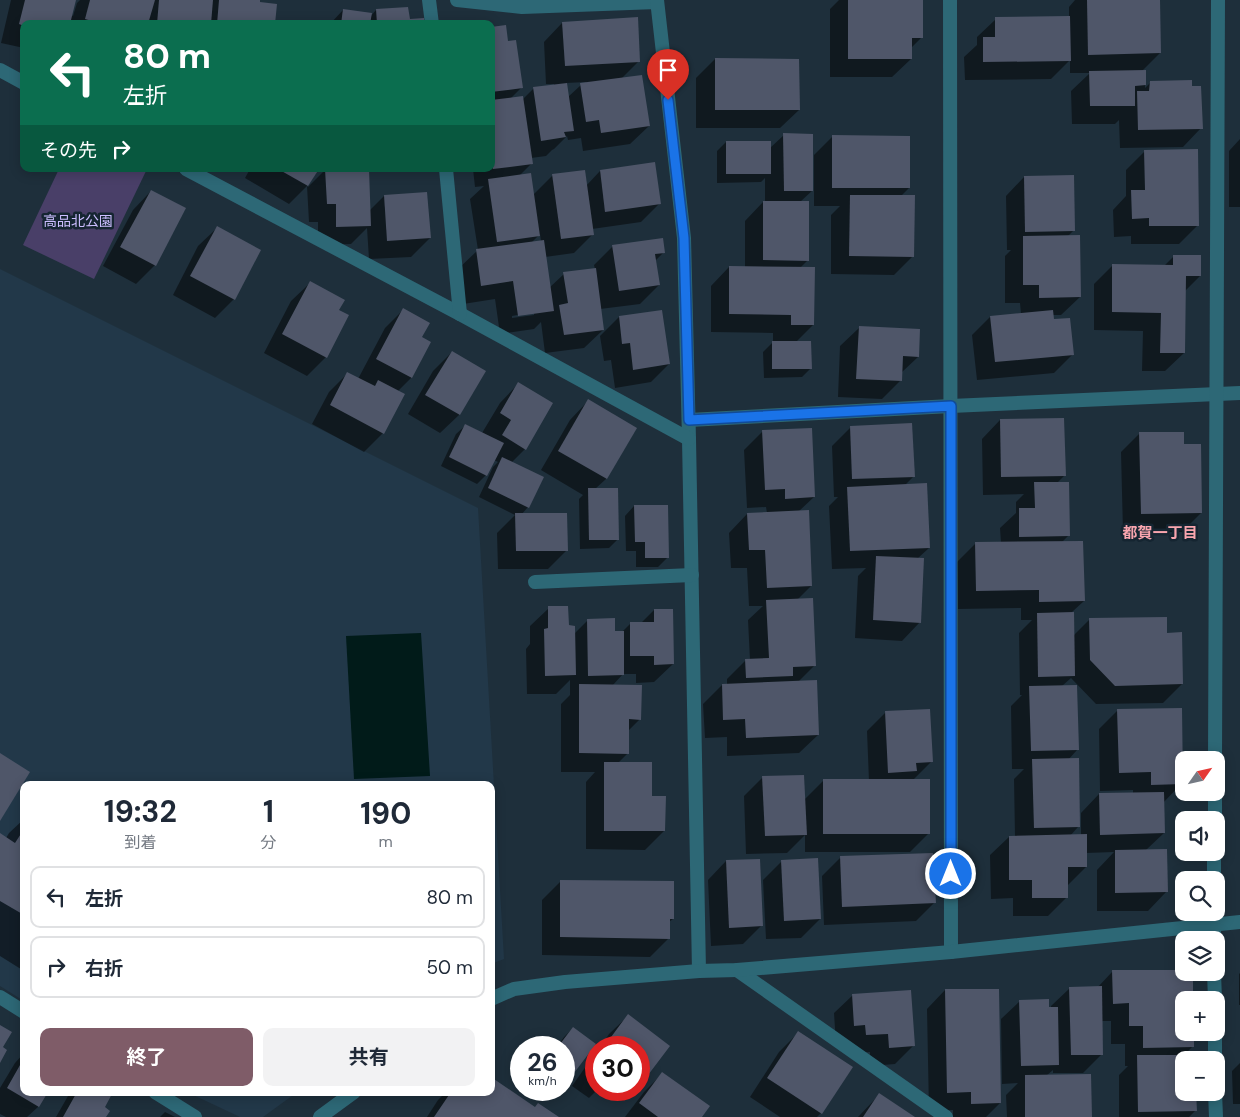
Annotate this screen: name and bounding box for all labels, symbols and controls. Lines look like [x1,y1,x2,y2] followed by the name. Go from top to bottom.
[123,33,211,79] text: 80 m
[40,40,105,105] icon: left
[647,49,689,100] pin
[654,56,682,84] icon: arrive
[123,81,167,110] text: 左折
[107,135,135,163] icon: right
[40,138,97,163] text: その先
[43,212,113,230] park label: 高品北公園
[1122,523,1198,543] district label: 都賀一丁目
[1175,751,1225,801] north arrow
[1175,751,1225,1101] map controls
[104,792,177,831] text: 19:32
[263,792,274,831] text: 1
[360,794,411,833] text: 190
[1175,811,1225,861] button: sound
[379,831,393,852] text: m
[124,832,156,853] text: 到着
[260,832,276,853] text: 分
[924,847,976,899] position arrow
[1175,871,1225,921] button: search
[42,883,70,911] icon: left
[426,885,473,910] text: 80 m
[85,886,123,911] text: 左折
[1175,931,1225,981] button: layers
[42,953,70,981] icon: right
[426,955,473,980] text: 50 m
[85,956,123,981] text: 右折
[1175,991,1225,1041] button: +
[40,1028,253,1086] button: 終了
[263,1028,475,1086] button: 共有
[585,1036,650,1101] speed limit sign: 30
[527,1046,558,1079] text: 26
[1175,1051,1225,1101] button: −
[528,1073,557,1089] text: km/h

